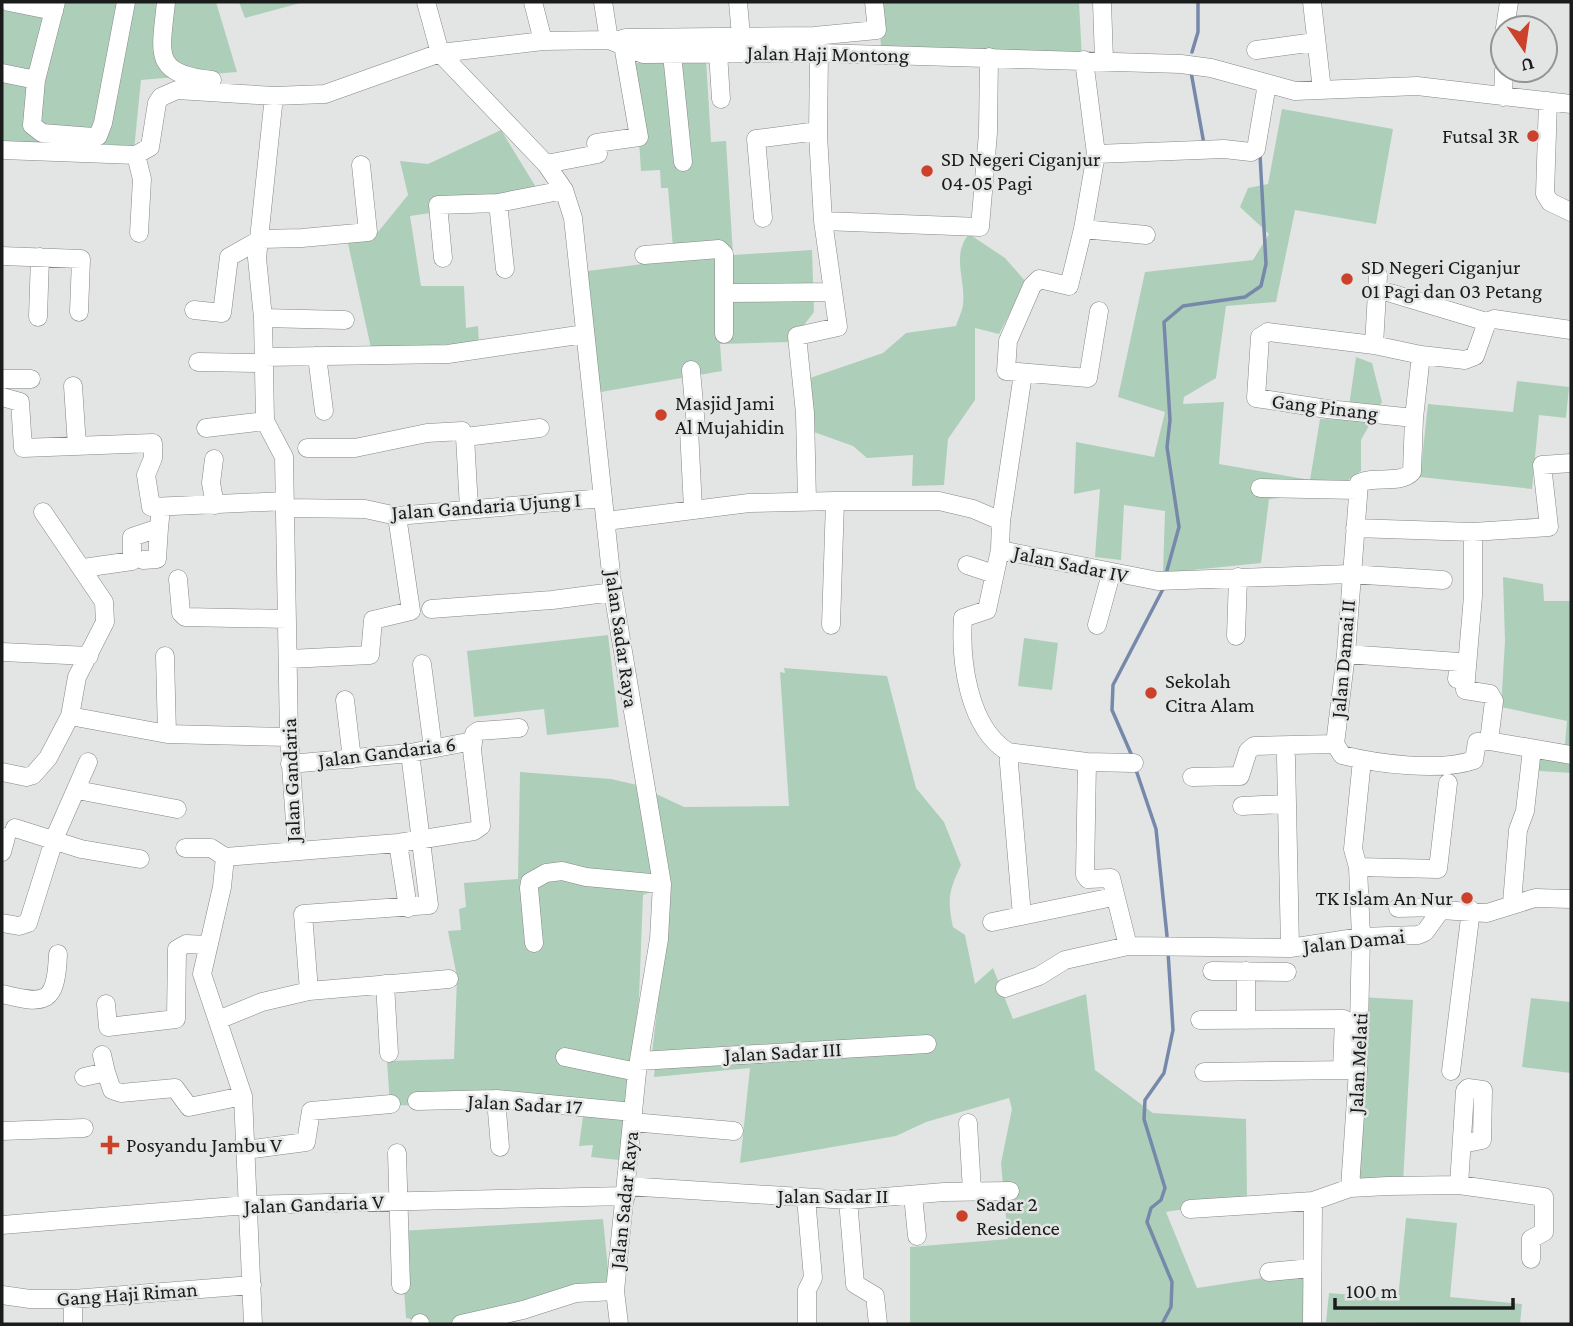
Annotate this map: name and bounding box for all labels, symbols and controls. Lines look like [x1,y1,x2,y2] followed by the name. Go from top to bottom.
[1489,14,1559,84] north arrow
[745,41,909,67] street label: Jalan Haji Montong
[1519,53,1536,77] text: U
[1442,124,1519,148] place label: Futsal 3R
[1525,128,1541,144] marker: Futsal 3R
[941,147,1101,195] place label: SD Negeri Ciganjur 04-05 Pagi
[919,163,935,179] marker: SD Negeri Ciganjur 04-05 Pagi
[1361,255,1542,303] place label: SD Negeri Ciganjur 01 Pagi dan 03 Petang
[1339,271,1355,287] marker: SD Negeri Ciganjur 01 Pagi dan 03 Petang
[1271,389,1379,425] street label: Gang Pinang
[675,391,784,439] place label: Masjid Jami Al Mujahidin
[653,407,669,423] marker: Masjid Jami Al Mujahidin
[389,487,581,525] street label: Jalan Gandaria Ujung I
[1010,540,1130,588] street label: Jalan Sadar IV
[600,567,644,710] street label: Jalan Sadar Raya
[1326,599,1360,721] street label: Jalan Damai II
[1165,669,1255,717] place label: Sekolah Citra Alam
[1143,685,1159,701] marker: Sekolah Citra Alam
[277,717,305,844] street label: Jalan Gandaria
[315,732,457,773] street label: Jalan Gandaria 6
[1315,886,1454,910] place label: TK Islam An Nur
[1459,890,1475,906] marker: TK Islam An Nur
[1300,924,1407,958] street label: Jalan Damai
[1343,1012,1373,1116] street label: Jalan Melati
[722,1037,842,1067] street label: Jalan Sadar III
[465,1089,583,1119] street label: Jalan Sadar 17
[605,1130,643,1272] street label: Jalan Sadar Raya
[126,1133,282,1157] place label: Posyandu Jambu V
[100,1135,120,1155] marker: Posyandu Jambu V
[776,1184,888,1208] street label: Jalan Sadar II
[242,1190,384,1219] street label: Jalan Gandaria V
[976,1192,1060,1240] place label: Sadar 2 Residence
[954,1208,970,1224] marker: Sadar 2 Residence
[1335,1266,1514,1310] scale bar
[56,1277,198,1311] street label: Gang Haji Riman
[1346,1279,1398,1303] text: 100 m

